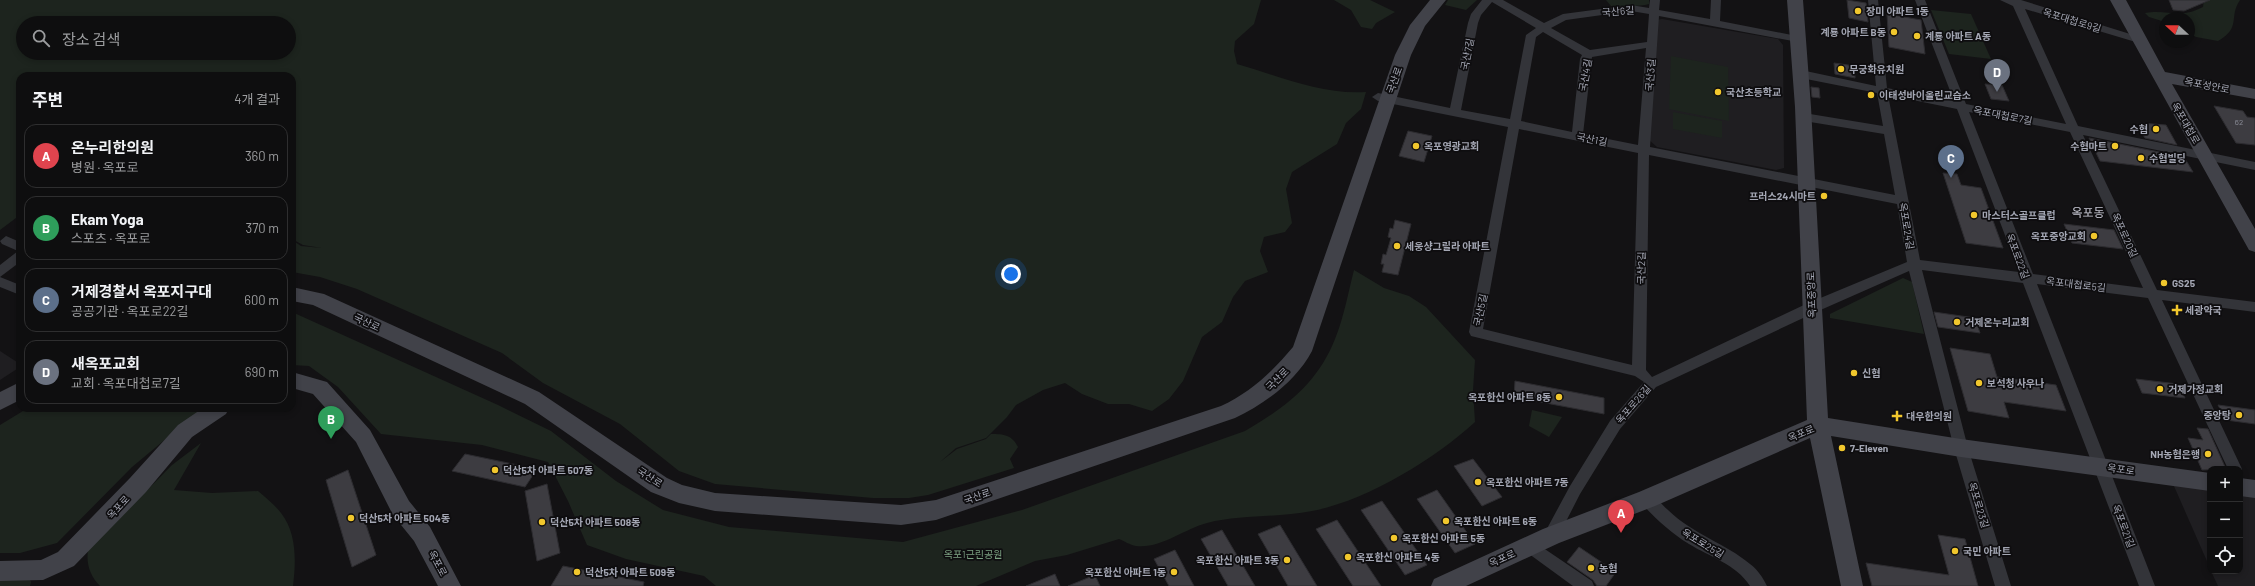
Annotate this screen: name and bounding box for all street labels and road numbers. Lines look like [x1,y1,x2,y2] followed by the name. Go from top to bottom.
[1601,4,1635,18] street label: 국산6길
[2041,5,2103,35] street label: 옥포대첩로9길
[1458,37,1476,71] street label: 국산7길
[1576,58,1594,92] street label: 국산4길
[1643,58,1657,92] street label: 국산3길
[1384,65,1404,95] street label: 국산로
[2183,75,2231,95] street label: 옥포성안로
[2169,100,2203,146] street label: 옥포대첩로
[1972,103,2034,127] street label: 옥포대첩로7길
[1576,130,1608,148] street label: 국산1길
[1897,201,1917,251] street label: 옥포로24길
[2109,211,2141,259] street label: 옥포로20길
[2004,232,2032,280] street label: 옥포로22길
[1635,251,1647,285] street label: 국산2길
[1804,272,1818,318] street label: 옥포중앙로
[2045,274,2107,294] street label: 옥포대첩로5길
[1471,293,1489,327] street label: 국산5길
[352,311,382,333] street label: 국산로
[1263,365,1291,393] street label: 국산로
[1613,382,1653,426] street label: 옥포로26길
[1786,422,1816,444] street label: 옥포로
[2106,461,2136,477] street label: 옥포로
[635,464,665,490] street label: 국산로
[1966,481,1992,529] street label: 옥포로23길
[962,486,992,506] street label: 국산로
[104,493,132,521] street label: 옥포로
[2110,503,2138,549] street label: 옥포로21길
[1680,526,1726,560] street label: 옥포로25길
[1487,547,1517,569] street label: 옥포로
[426,548,450,578] street label: 옥포로

